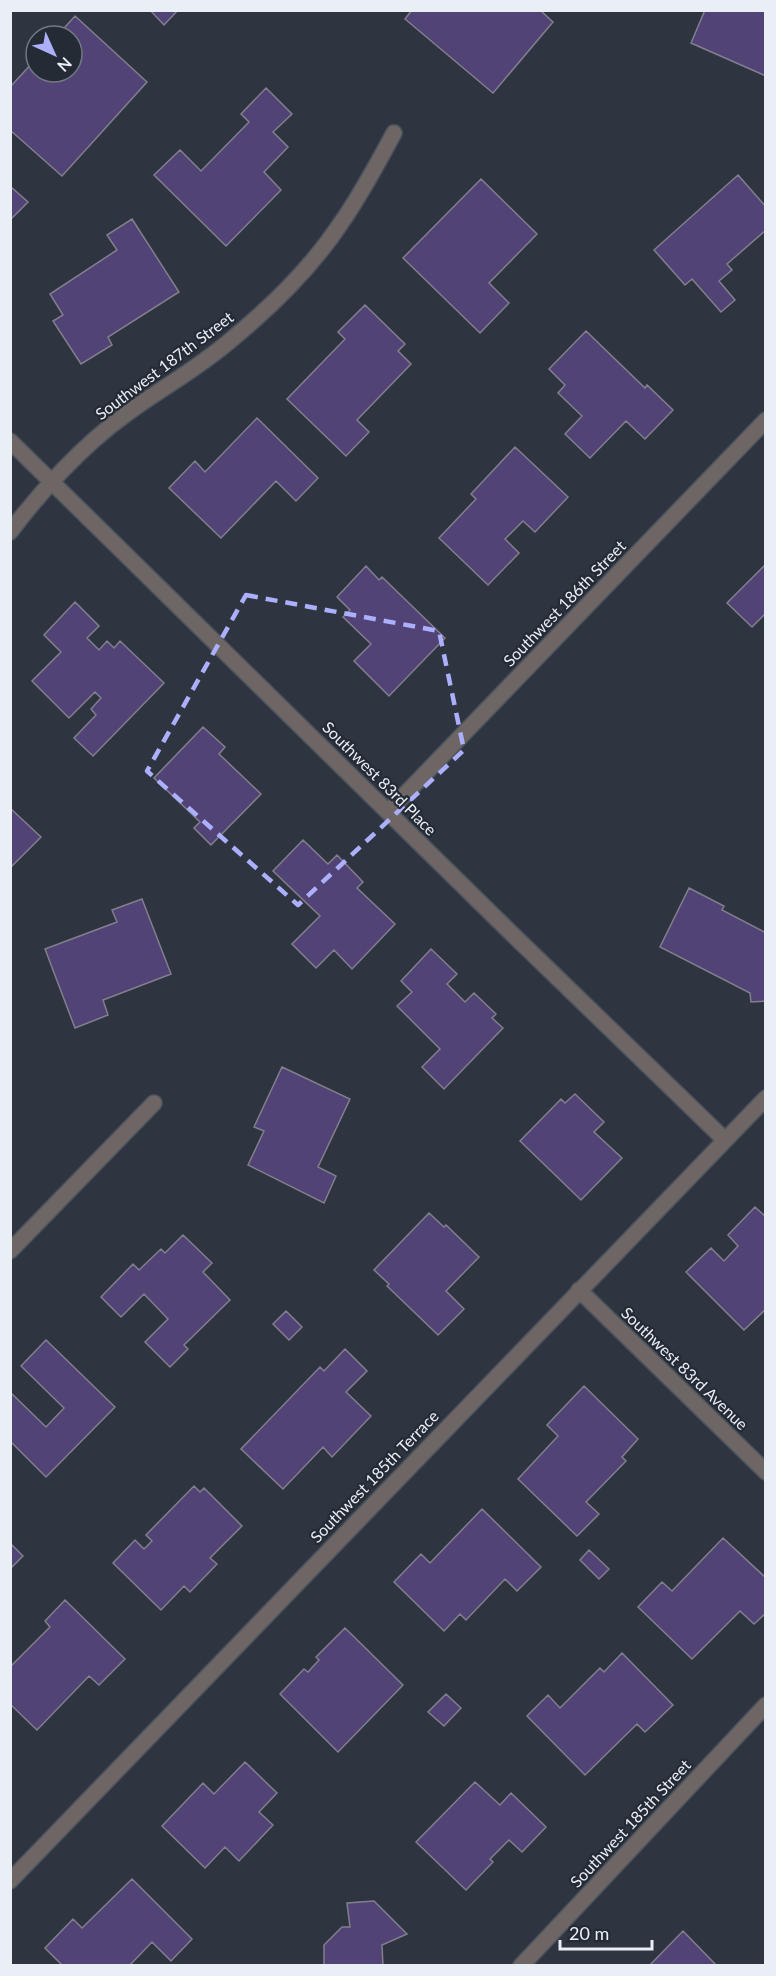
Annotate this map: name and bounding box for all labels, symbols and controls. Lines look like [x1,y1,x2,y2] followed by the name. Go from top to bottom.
[24,24,84,84] north arrow
[54,54,76,76] text: N
[91,307,237,423] street label: Southwest 187th Street
[499,536,629,670] street label: Southwest 186th Street
[319,717,441,839] street label: Southwest 83rd Place
[618,1303,752,1433] street label: Southwest 83rd Avenue
[306,1406,442,1546] street label: Southwest 185th Terrace
[566,1755,694,1891] street label: Southwest 185th Street
[560,1913,652,1951] scale bar
[569,1922,609,1944] text: 20 m

